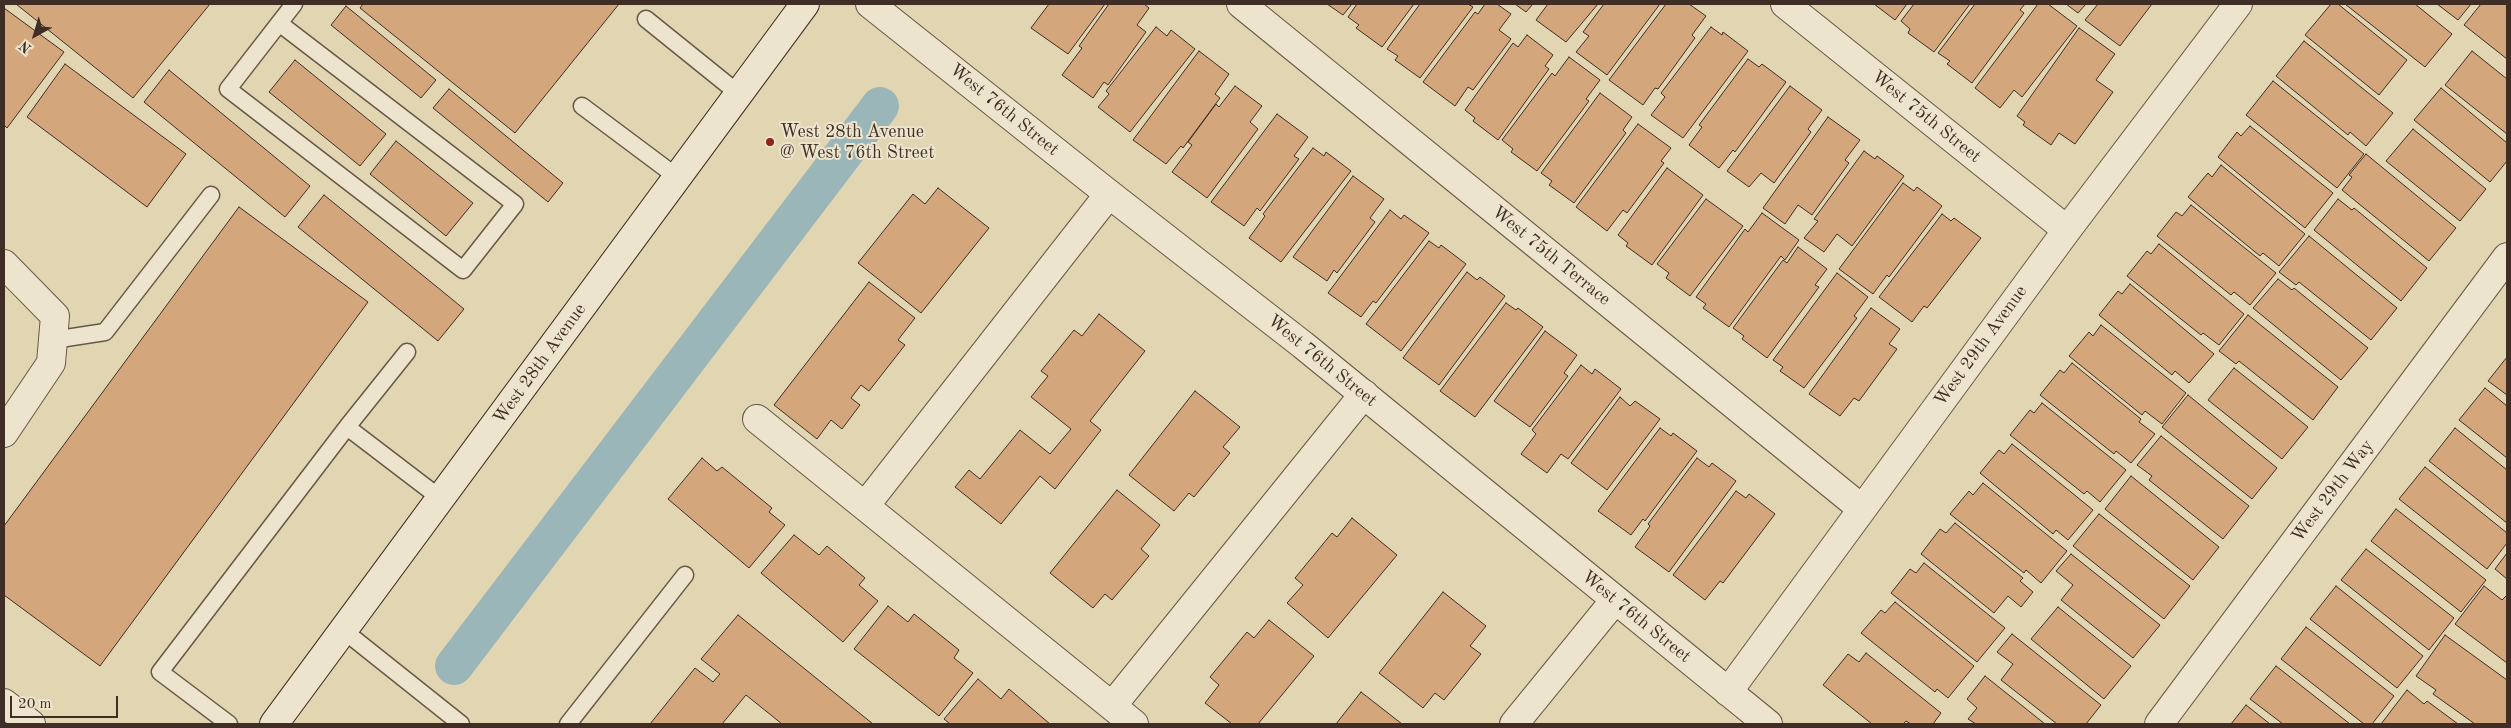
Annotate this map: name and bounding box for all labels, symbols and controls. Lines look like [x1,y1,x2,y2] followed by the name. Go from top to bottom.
[10,10,60,60] north arrow
[17,38,34,55] text: N
[945,59,1063,161] street label: West 76th Street
[1867,66,1985,168] street label: West 75th Street
[780,121,934,163] place label: West 28th Avenue @ West 76th Street
[764,136,776,148] marker: West 28th Avenue @ West 76th Street
[1487,201,1615,311] street label: West 75th Terrace
[1930,281,2032,411] street label: West 29th Avenue
[489,299,591,429] street label: West 28th Avenue
[1263,310,1381,412] street label: West 76th Street
[2287,435,2379,547] street label: West 29th Way
[1577,566,1695,668] street label: West 76th Street
[12,686,120,718] scale bar
[18,697,52,712] text: 20 m

